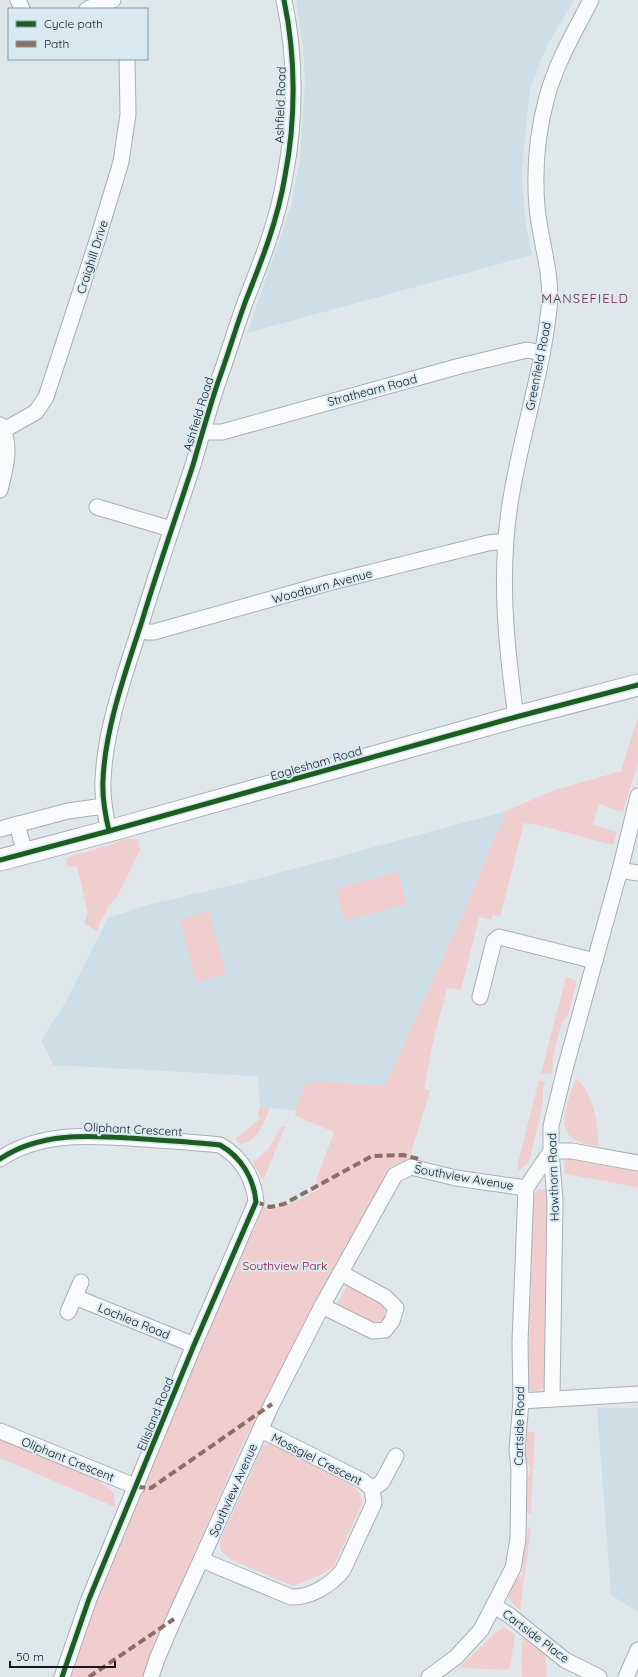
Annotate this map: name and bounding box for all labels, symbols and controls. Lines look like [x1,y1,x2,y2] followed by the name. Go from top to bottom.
[8,8,148,60] legend
[44,16,103,31] text: Cycle path
[44,36,69,51] text: Path
[271,66,289,144] street label: Ashfield Road
[73,218,111,296] street label: Craighill Drive
[541,290,629,306] district label: MANSEFIELD
[522,320,554,412] street label: Greenfield Road
[326,371,418,409] street label: Strathearn Road
[180,375,216,453] street label: Ashfield Road
[270,565,374,607] street label: Woodburn Avenue
[268,743,364,783] street label: Eaglesham Road
[83,1119,183,1139] street label: Oliphant Crescent
[544,1133,562,1221] street label: Hawthorn Road
[413,1161,515,1193] street label: Southview Avenue
[242,1258,328,1273] park label: Southview Park
[96,1300,172,1342] street label: Lochlea Road
[133,1375,177,1453] street label: Ellisland Road
[511,1386,527,1466] street label: Cartside Road
[269,1430,365,1488] street label: Mossgiel Crescent
[19,1434,117,1484] street label: Oliphant Crescent
[206,1441,260,1539] street label: Southview Avenue
[500,1606,573,1666] street label: Cartside Place
[10,1643,115,1669] scale bar
[16,1649,44,1664] text: 50 m

